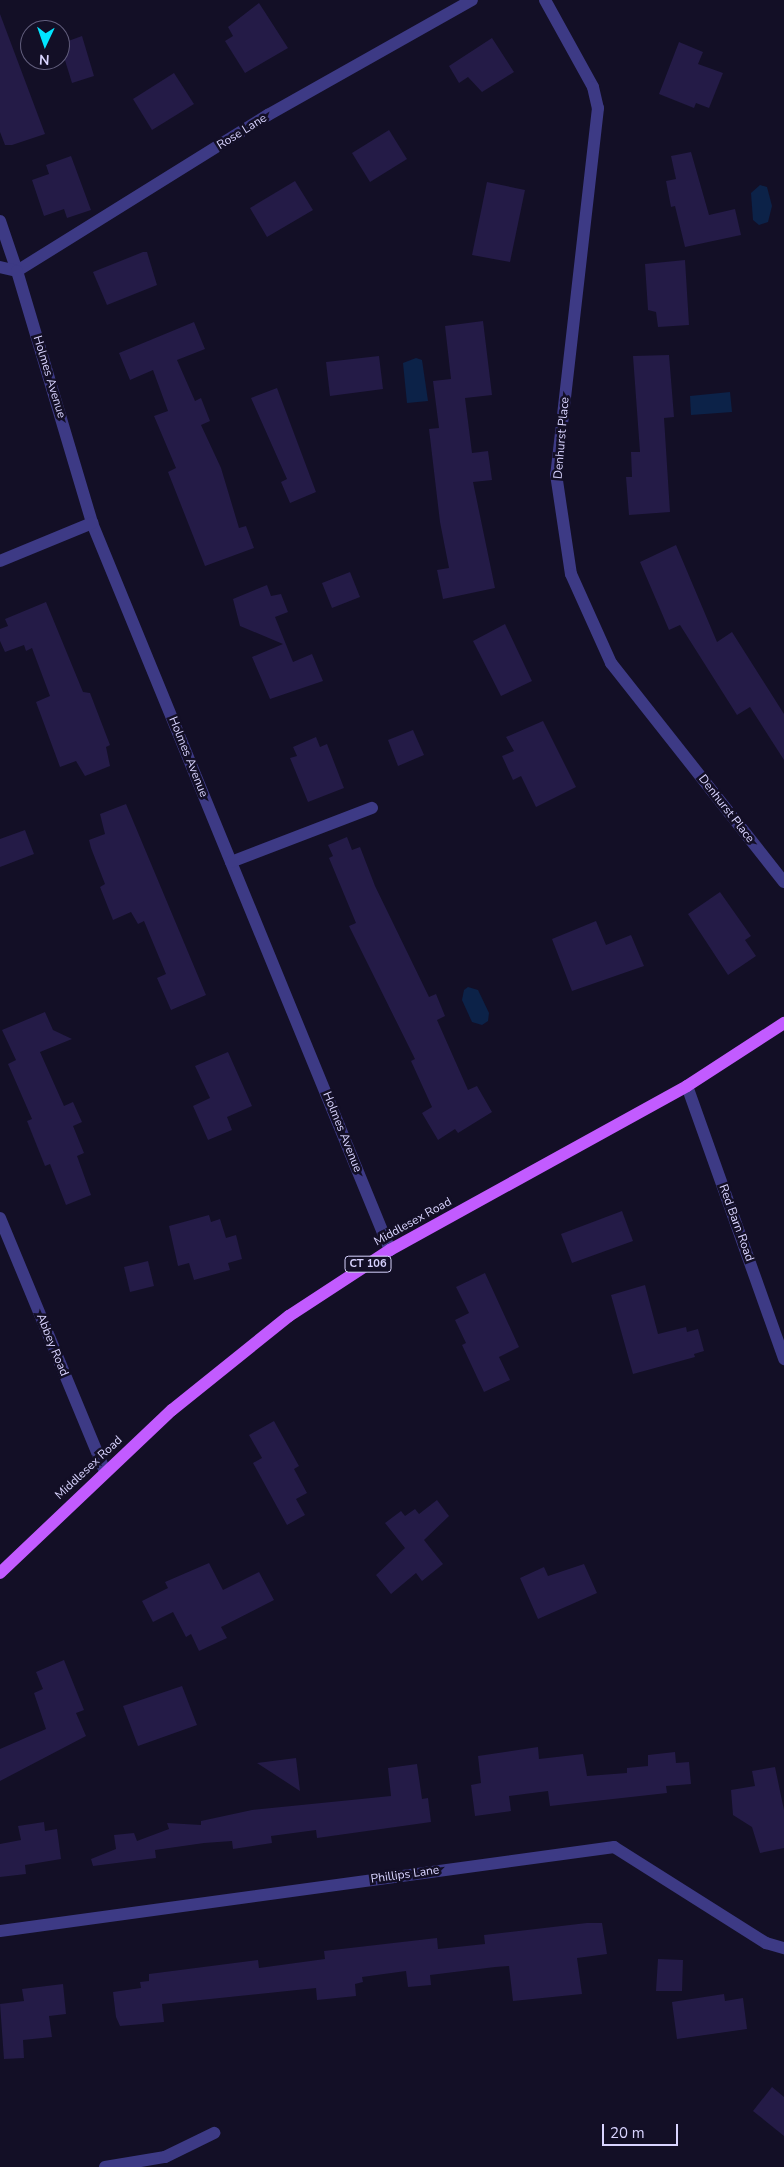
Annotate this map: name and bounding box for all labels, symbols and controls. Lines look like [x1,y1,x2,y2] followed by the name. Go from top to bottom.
[20,20,70,70] north arrow
[39,50,50,69] text: N
[214,111,270,153] street label: Rose Lane
[30,334,68,420] street label: Holmes Avenue
[551,396,573,480] street label: Denhurst Place
[165,715,211,799] street label: Holmes Avenue
[695,772,757,846] street label: Denhurst Place
[319,1090,365,1174] street label: Holmes Avenue
[715,1183,757,1263] street label: Red Barn Road
[372,1195,454,1249] street label: Middlesex Road
[344,1256,392,1272] road number: CT 106
[33,1312,71,1378] street label: Abbey Road
[53,1433,125,1503] street label: Middlesex Road
[370,1863,440,1887] street label: Phillips Lane
[604,2114,680,2146] scale bar
[610,2123,645,2143] text: 20 m

